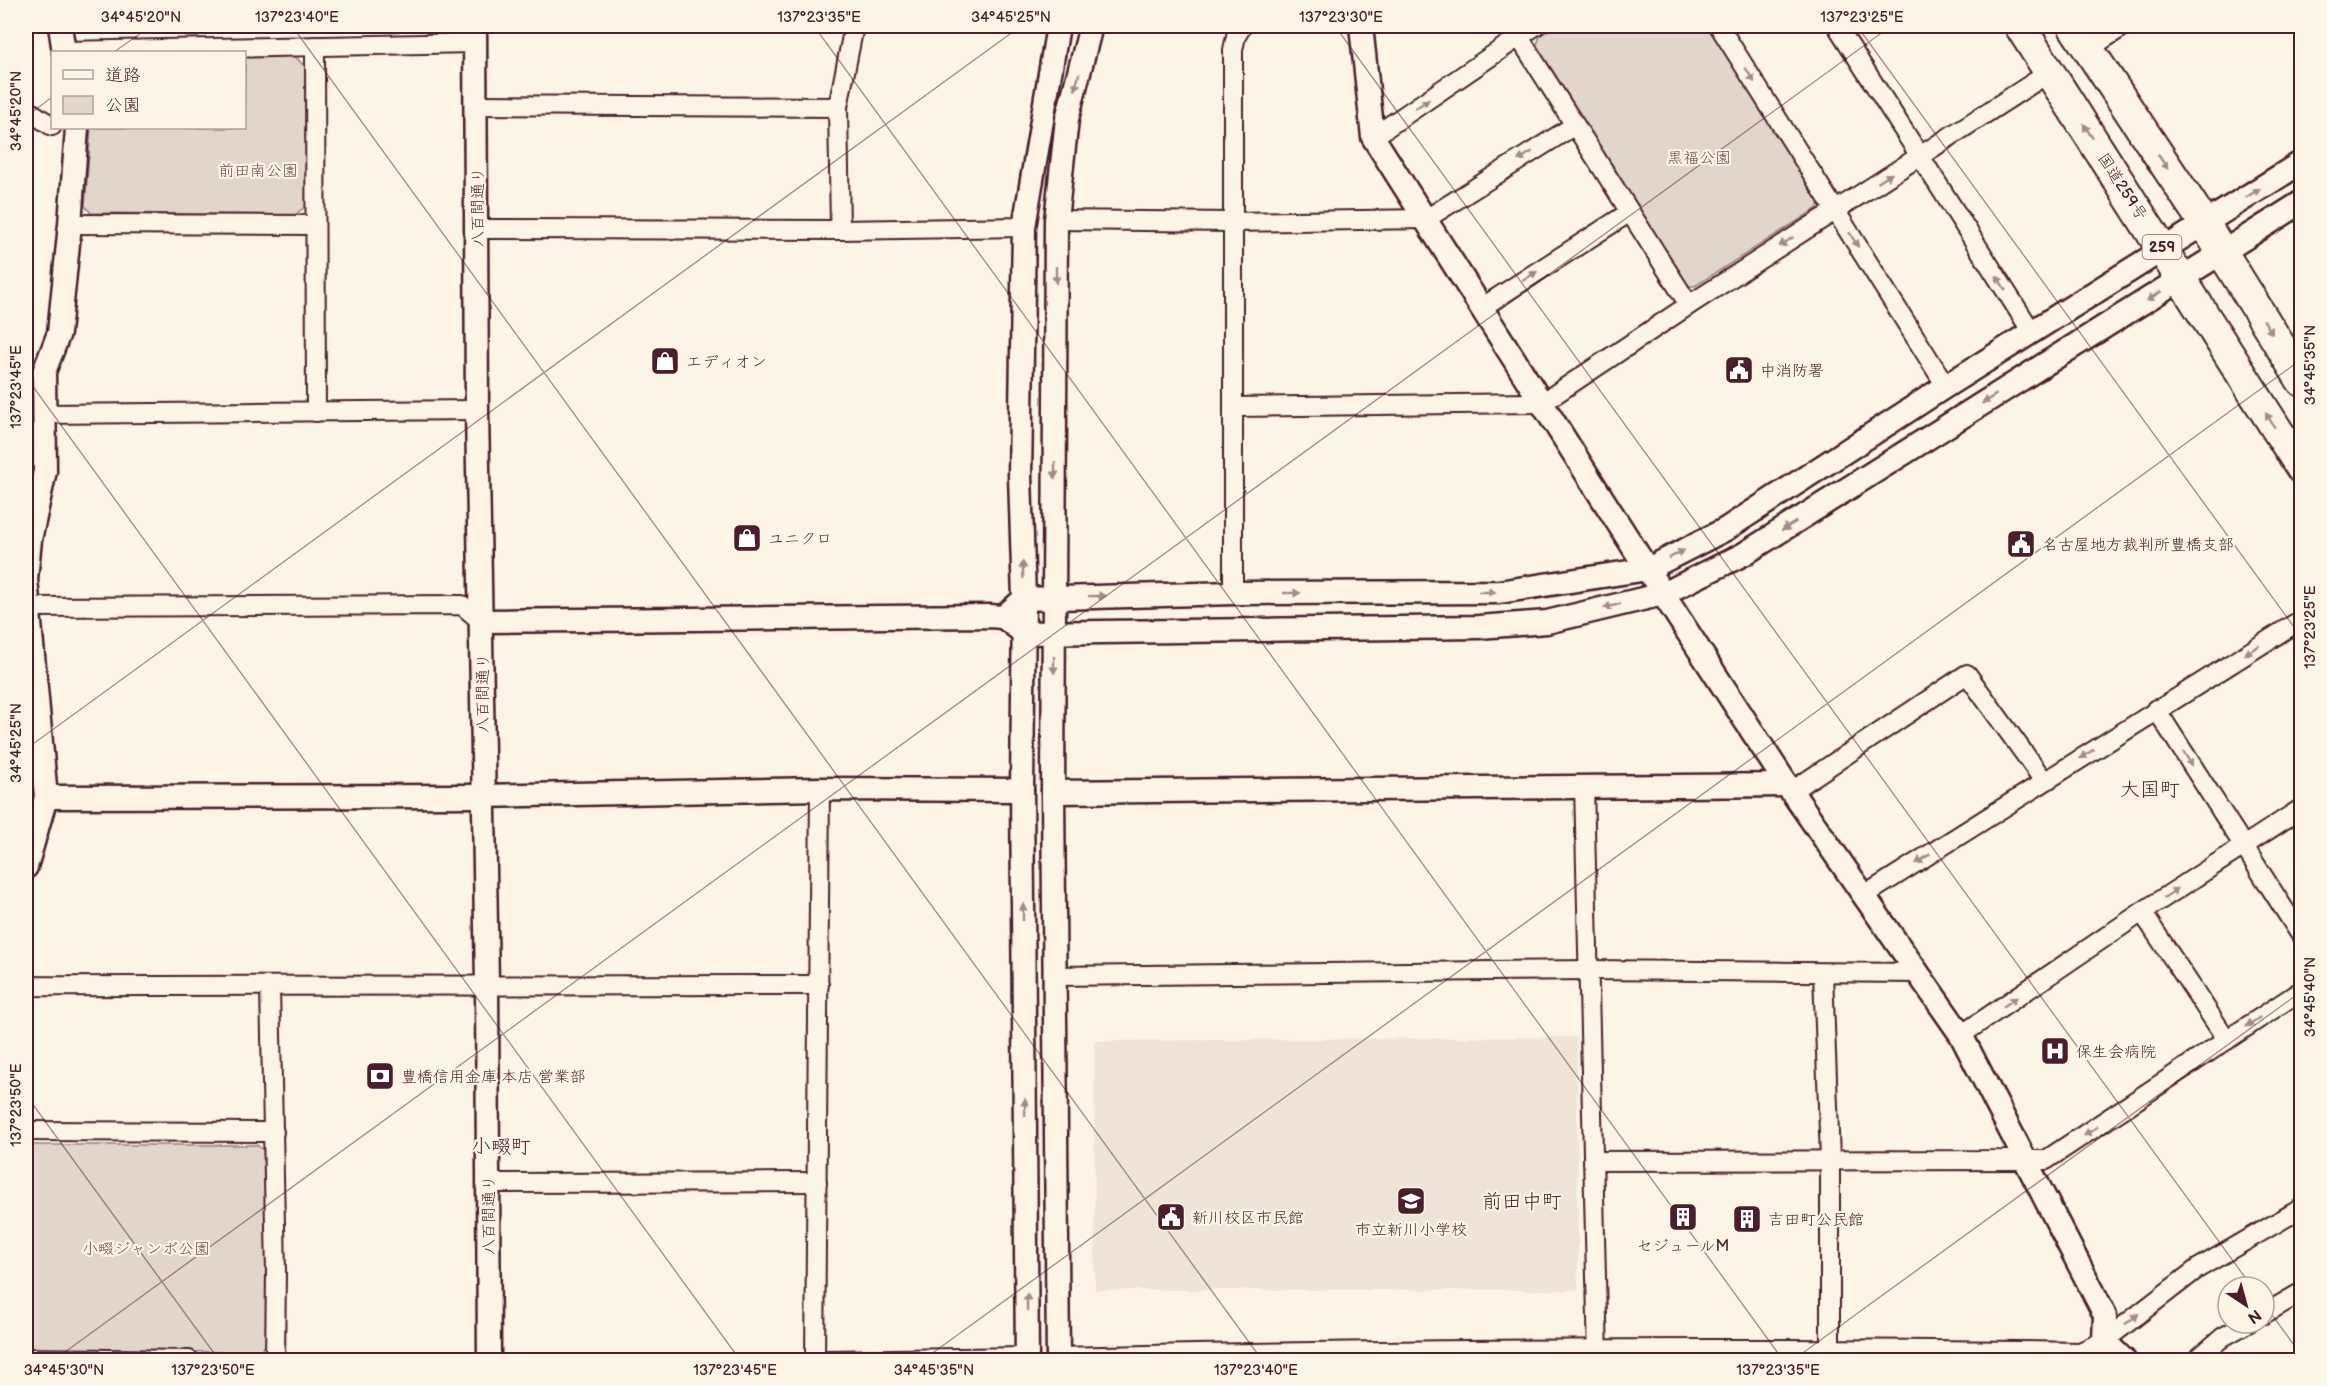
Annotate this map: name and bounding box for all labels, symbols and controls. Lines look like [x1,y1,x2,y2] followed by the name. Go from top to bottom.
[101,8,181,27] text: 34°45'20"N
[255,8,339,27] text: 137°23'40"E
[777,8,861,27] text: 137°23'35"E
[971,8,1051,27] text: 34°45'25"N
[1299,8,1383,27] text: 137°23'30"E
[1820,8,1904,27] text: 137°23'25"E
[51,51,246,129] legend
[105,65,141,86] text: 道路
[1744,67,1755,83] one-way arrow
[7,71,26,151] text: 34°45'20"N
[1071,73,1081,91] one-way arrow
[105,95,141,116] text: 公園
[1413,98,1430,109] one-way arrow
[2082,123,2093,139] one-way arrow
[1667,149,1731,168] park label: 黒福公園
[2093,150,2150,224] street label: 国道259号
[1517,151,1534,162] one-way arrow
[2158,154,2169,170] one-way arrow
[218,162,298,181] park label: 前田南公園
[469,167,488,247] street label: 八百間通り
[1876,173,1893,184] one-way arrow
[2245,187,2261,198] one-way arrow
[1849,232,1860,248] one-way arrow
[2142,235,2182,259] road number: 259
[1778,236,1794,247] one-way arrow
[1051,266,1061,285] one-way arrow
[1522,271,1538,282] one-way arrow
[1995,274,2006,291] one-way arrow
[2146,291,2162,302] one-way arrow
[2262,319,2273,335] one-way arrow
[2301,325,2320,405] text: 34°45'35"N
[7,345,26,429] text: 137°23'45"E
[649,345,681,377] shop icon: エディオン
[686,353,767,372] place label: エディオン
[1723,354,1755,386] public building icon: 中消防署
[1760,362,1824,381] place label: 中消防署
[1981,394,1997,405] one-way arrow
[2265,412,2276,428] one-way arrow
[1050,461,1060,480] one-way arrow
[1781,520,1797,532] one-way arrow
[731,522,763,554] shop icon: ユニクロ
[2005,528,2037,560] public building icon: 名古屋地方裁判所豊橋支部
[768,530,832,549] place label: ユニクロ
[2042,536,2234,555] place label: 名古屋地方裁判所豊橋支部
[1668,549,1685,559] one-way arrow
[1019,561,1028,580] one-way arrow
[2301,585,2320,669] text: 137°23'25"E
[1478,587,1497,597] one-way arrow
[1283,588,1302,598] one-way arrow
[1088,591,1107,601] one-way arrow
[1603,602,1622,611] one-way arrow
[2244,644,2260,655] one-way arrow
[474,653,493,733] street label: 八百間通り
[1049,656,1059,675] one-way arrow
[7,703,26,783] text: 34°45'25"N
[2079,748,2095,759] one-way arrow
[2182,751,2193,767] one-way arrow
[2120,778,2180,802] district label: 大国町
[1914,853,1931,864] one-way arrow
[2163,887,2179,898] one-way arrow
[1018,903,1028,922] one-way arrow
[2301,957,2320,1037] text: 34°45'40"N
[2001,996,2017,1008] one-way arrow
[2245,1016,2261,1027] one-way arrow
[2039,1035,2071,1067] hospital icon: 保生会病院
[2076,1043,2156,1062] place label: 保生会病院
[364,1060,396,1092] bank icon: 豊橋信用金庫 本店 営業部
[7,1063,26,1147] text: 137°23'50"E
[401,1068,586,1087] place label: 豊橋信用金庫 本店 営業部
[1020,1098,1030,1117] one-way arrow
[2082,1125,2099,1136] one-way arrow
[471,1135,531,1159] district label: 小畷町
[480,1175,499,1255] street label: 八百間通り
[1395,1185,1427,1217] school or university icon: 市立新川小学校
[1482,1190,1562,1214] district label: 前田中町
[1155,1201,1187,1233] public building icon: 新川校区市民館
[1667,1201,1699,1233] building icon: セジュールM
[1731,1203,1763,1235] building icon: 吉田町公民館
[1192,1209,1304,1228] place label: 新川校区市民館
[1768,1211,1864,1230] place label: 吉田町公民館
[1355,1221,1467,1240] place label: 市立新川小学校
[1637,1237,1729,1256] place label: セジュールM
[82,1240,210,1259] park label: 小畷ジャンボ公園
[2216,1275,2276,1335] north arrow
[1022,1293,1032,1312] one-way arrow
[2243,1305,2264,1327] text: N
[2124,1313,2140,1325] one-way arrow
[24,1361,104,1380] text: 34°45'30"N
[171,1361,255,1380] text: 137°23'50"E
[693,1361,777,1380] text: 137°23'45"E
[894,1361,974,1380] text: 34°45'35"N
[1214,1361,1298,1380] text: 137°23'40"E
[1736,1361,1820,1380] text: 137°23'35"E

